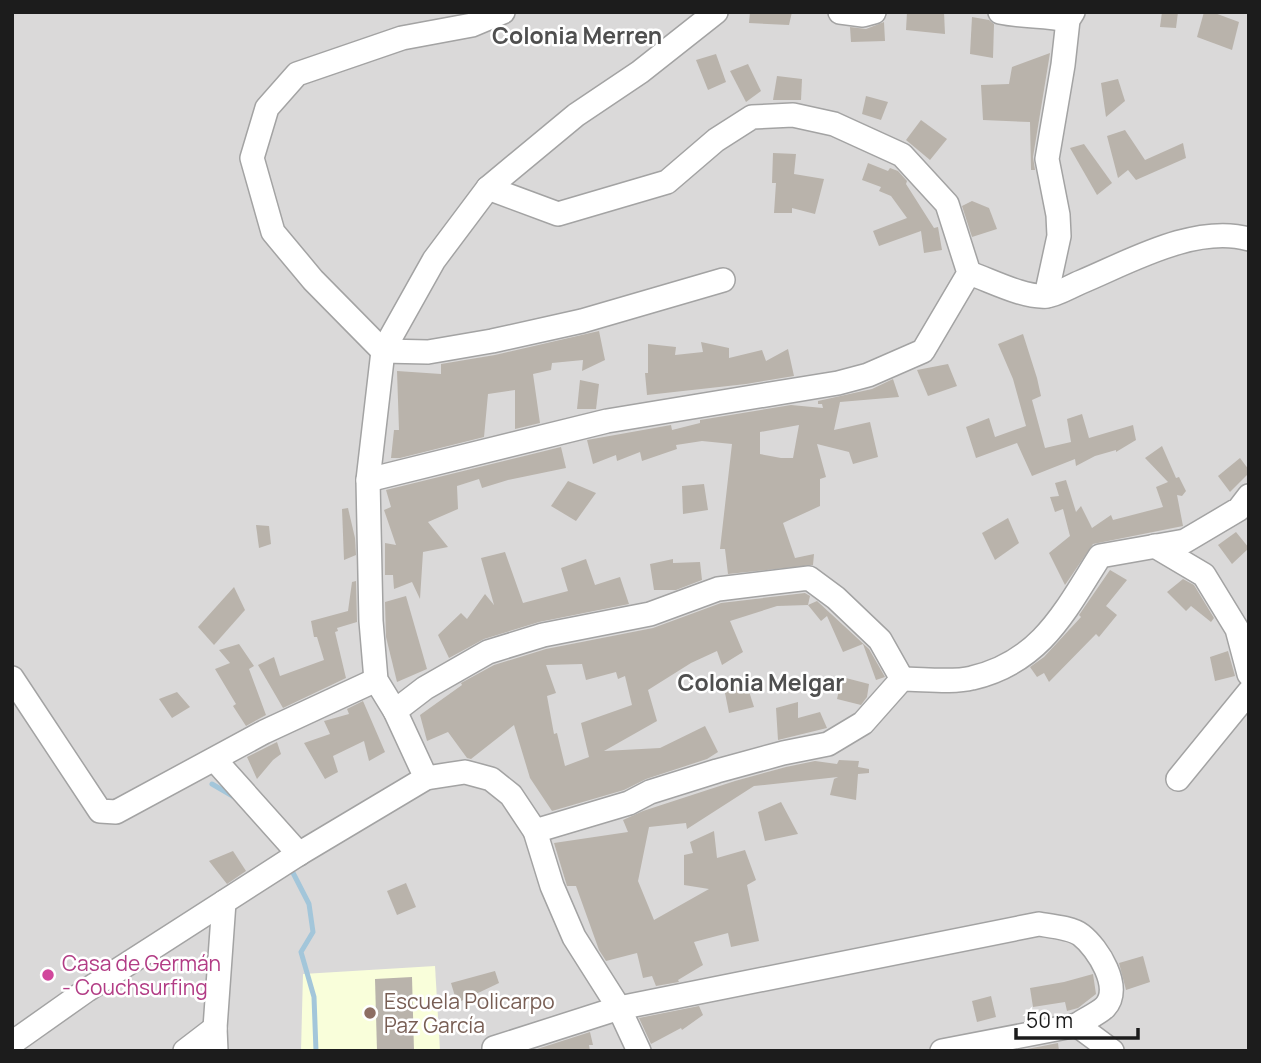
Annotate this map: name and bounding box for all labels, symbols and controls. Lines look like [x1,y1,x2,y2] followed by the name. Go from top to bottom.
[492,19,662,51] district label: Colonia Merren
[677,666,845,698] district label: Colonia Melgar
[62,949,221,1001] place label: Casa de Germán - Couchsurfing
[40,967,56,983] marker: Casa de Germán - Couchsurfing
[384,987,555,1039] place label: Escuela Policarpo Paz García
[1016,996,1138,1040] scale bar
[362,1005,378,1021] marker: Escuela Policarpo Paz García
[1026,1006,1073,1034] text: 50 m

